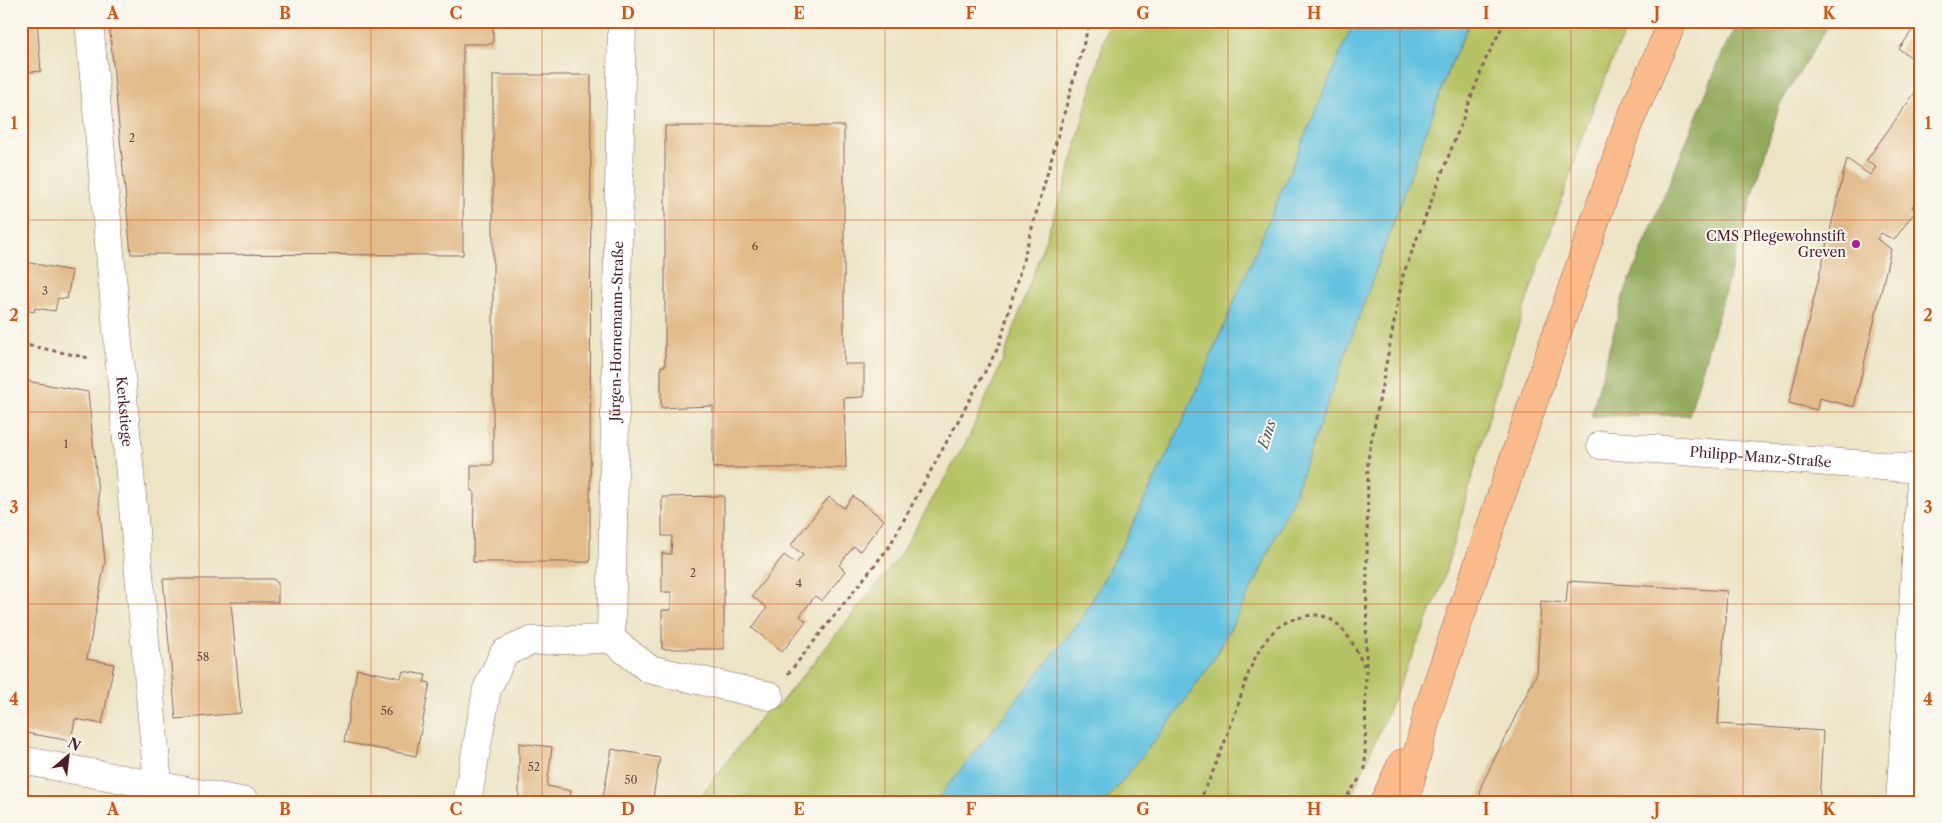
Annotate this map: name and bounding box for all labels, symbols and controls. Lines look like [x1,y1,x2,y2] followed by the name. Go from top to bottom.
[106,3,120,23] text: A
[279,3,291,23] text: B
[450,3,462,23] text: C
[621,3,635,23] text: D
[793,3,805,23] text: E
[966,3,977,23] text: F
[1136,3,1150,23] text: G
[1307,3,1321,23] text: H
[1483,3,1490,23] text: I
[1651,3,1660,23] text: J
[1823,3,1837,23] text: K
[10,113,18,133] text: 1
[1924,113,1932,133] text: 1
[129,131,135,145] house number: 2
[1706,227,1846,261] place label: CMS Pflegewohnstift Greven
[1850,238,1862,250] marker: CMS Pflegewohnstift Greven
[752,239,759,253] house number: 6
[606,241,627,424] street label: Jürgen-Hornemann-Straße
[42,284,48,298] house number: 3
[9,305,19,325] text: 2
[1923,305,1933,325] text: 2
[112,375,136,448] street label: Kerkstiege
[1253,416,1280,452] water label: Ems
[64,437,69,451] house number: 1
[1689,443,1832,471] street label: Philipp-Manz-Straße
[9,497,19,517] text: 3
[1923,497,1933,517] text: 3
[690,566,696,580] house number: 2
[796,576,802,590] house number: 4
[197,650,209,664] house number: 58
[9,689,19,709] text: 4
[1923,689,1933,709] text: 4
[381,704,394,718] house number: 56
[42,730,92,780] north arrow
[65,734,84,755] text: N
[528,760,540,774] house number: 52
[625,773,637,787] house number: 50
[106,799,120,819] text: A
[279,799,291,819] text: B
[450,799,462,819] text: C
[621,799,635,819] text: D
[793,799,805,819] text: E
[966,799,977,819] text: F
[1136,799,1150,819] text: G
[1307,799,1321,819] text: H
[1483,799,1490,819] text: I
[1651,799,1660,819] text: J
[1823,799,1837,819] text: K

